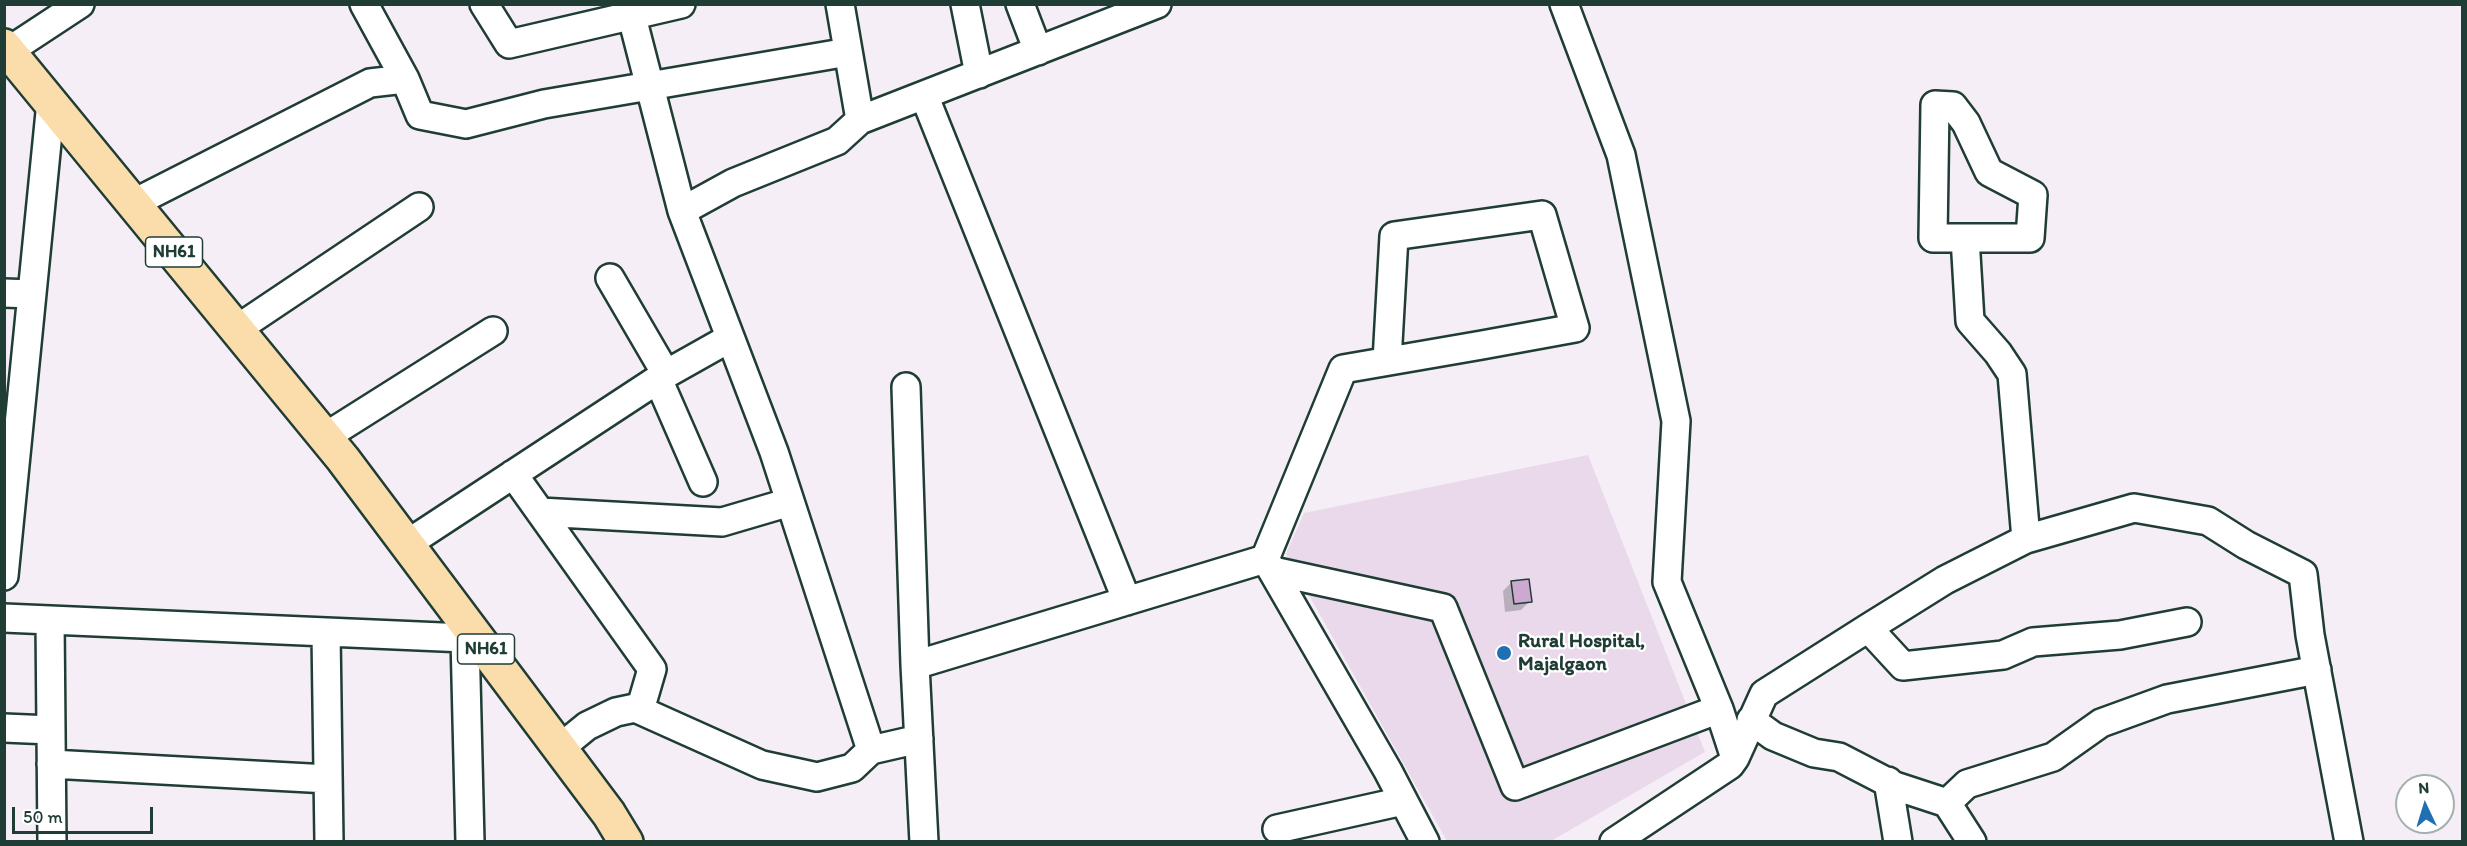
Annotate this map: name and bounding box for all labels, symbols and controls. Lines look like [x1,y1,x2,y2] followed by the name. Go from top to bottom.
[146,237,202,267] road number: NH61
[1518,630,1645,677] place label: Rural Hospital, Majalgaon
[458,634,514,664] road number: NH61
[1495,644,1513,662] marker: Rural Hospital, Majalgaon
[2395,774,2455,834] north arrow
[2418,778,2430,797] text: N
[15,795,156,833] scale bar
[23,806,63,828] text: 50 m

